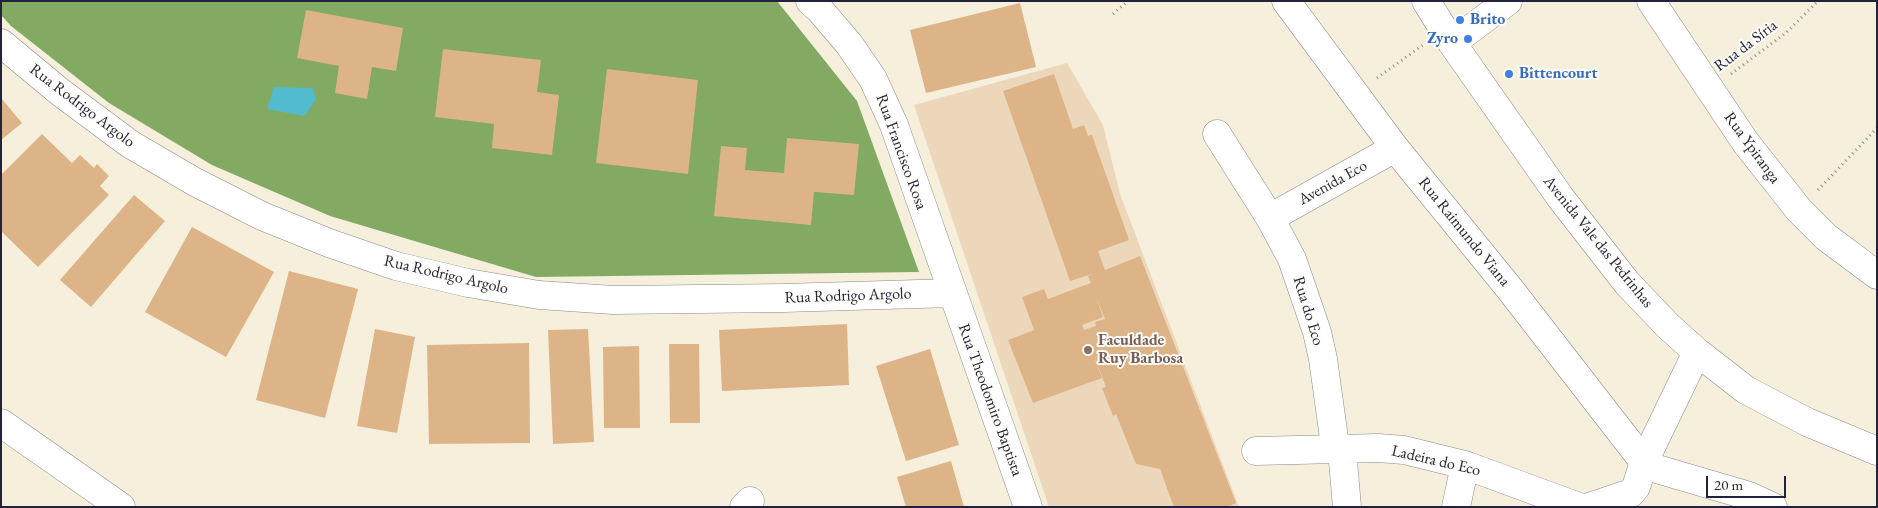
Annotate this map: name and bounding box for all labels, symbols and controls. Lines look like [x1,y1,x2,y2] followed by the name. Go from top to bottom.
[1470,10,1505,30] place label: Brito
[1454,14,1466,26] marker: Brito
[1711,16,1781,76] street label: Rua da Síria
[1427,29,1458,49] place label: Zyro
[1462,33,1474,45] marker: Zyro
[26,60,138,152] street label: Rua Rodrigo Argolo
[1519,64,1597,84] place label: Bittencourt
[1503,68,1515,80] marker: Bittencourt
[871,92,931,212] street label: Rua Francisco Rosa
[1720,108,1784,188] street label: Rua Ypiranga
[1295,156,1371,210] street label: Avenida Eco
[1539,172,1657,312] street label: Avenida Vale das Pedrinhas
[1414,173,1514,291] street label: Rua Raimundo Viana
[382,251,510,299] street label: Rua Rodrigo Argolo
[1288,274,1328,348] street label: Rua do Eco
[784,284,912,308] street label: Rua Rodrigo Argolo
[953,321,1027,479] street label: Rua Theodomiro Baptista
[1098,331,1183,369] place label: Faculdade Ruy Barbosa
[1082,344,1094,356] marker: Faculdade Ruy Barbosa
[1390,441,1482,481] street label: Ladeira do Eco
[1708,466,1788,498] scale bar
[1714,475,1743,494] text: 20 m

